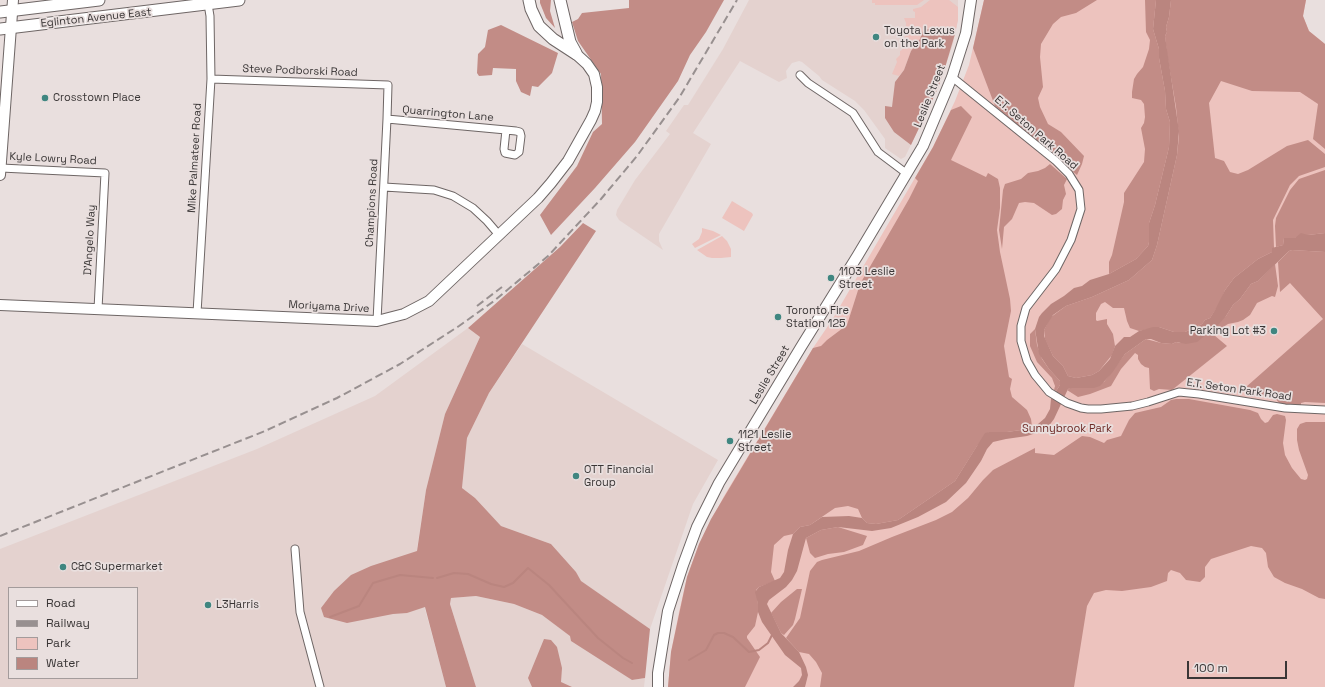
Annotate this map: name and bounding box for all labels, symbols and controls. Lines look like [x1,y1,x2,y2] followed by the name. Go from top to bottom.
[40,6,152,30] street label: Eglinton Avenue East
[884,24,955,50] place label: Toyota Lexus on the Park
[871,32,881,42] marker: Toyota Lexus on the Park
[242,62,358,80] street label: Steve Podborski Road
[911,63,949,129] street label: Leslie Street
[53,91,141,105] place label: Crosstown Place
[40,93,50,103] marker: Crosstown Place
[992,93,1080,173] street label: E.T. Seton Park Road
[186,103,204,213] street label: Mike Palmateer Road
[402,103,494,125] street label: Quarrington Lane
[9,150,97,168] street label: Kyle Lowry Road
[363,158,381,248] street label: Champions Road
[82,204,98,276] street label: D'Angelo Way
[839,265,895,291] place label: 1103 Leslie Street
[826,273,836,283] marker: 1103 Leslie Street
[288,298,370,316] street label: Moriyama Drive
[786,304,849,330] place label: Toronto Fire Station 125
[773,312,783,322] marker: Toronto Fire Station 125
[1190,324,1266,338] place label: Parking Lot #3
[1269,326,1279,336] marker: Parking Lot #3
[747,343,793,407] street label: Leslie Street
[1186,376,1292,404] street label: E.T. Seton Park Road
[1022,422,1112,436] park label: Sunnybrook Park
[738,428,791,454] place label: 1121 Leslie Street
[725,436,735,446] marker: 1121 Leslie Street
[584,463,654,489] place label: OTT Financial Group
[571,471,581,481] marker: OTT Financial Group
[71,560,163,574] place label: C&C Supermarket
[58,562,68,572] marker: C&C Supermarket
[8,587,138,679] legend
[46,595,75,611] text: Road
[216,598,259,612] place label: L3Harris
[203,600,213,610] marker: L3Harris
[46,615,90,631] text: Railway
[46,635,71,651] text: Park
[1189,653,1289,679] scale bar
[46,655,80,671] text: Water
[1194,660,1228,676] text: 100 m

